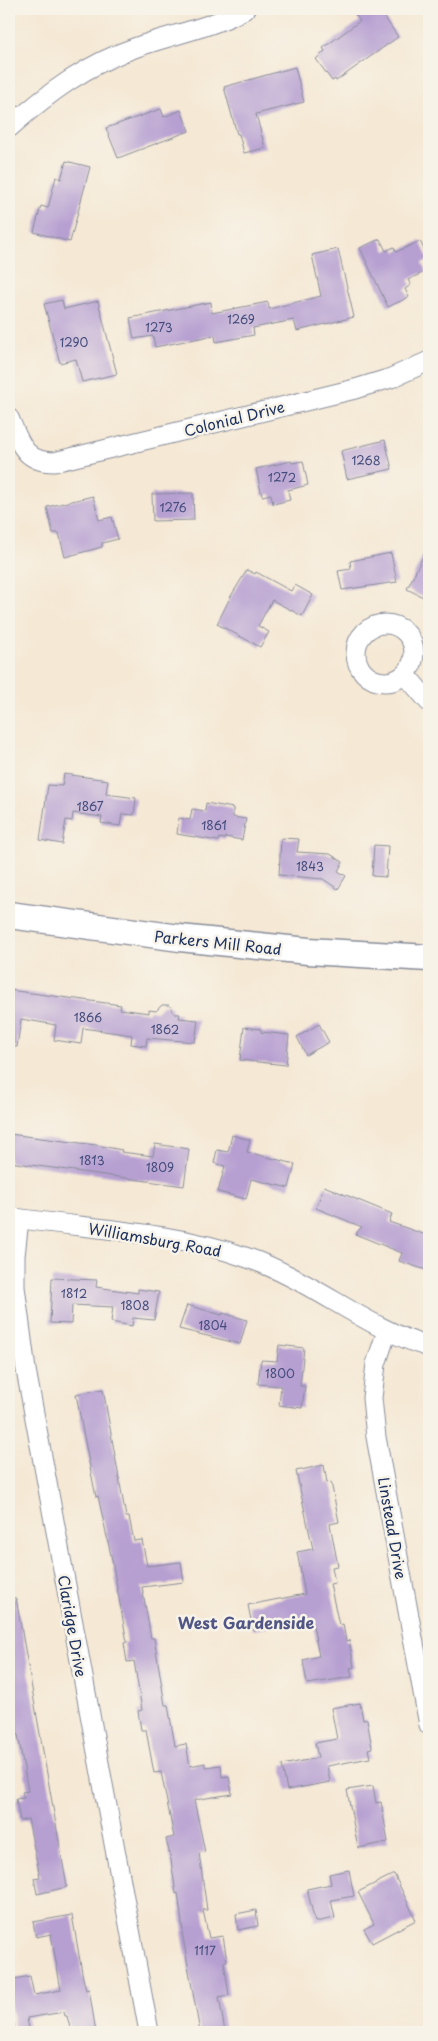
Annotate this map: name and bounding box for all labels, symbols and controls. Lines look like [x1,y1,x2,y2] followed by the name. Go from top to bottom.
[227,310,255,328] house number: 1269
[145,318,173,336] house number: 1273
[60,333,89,351] house number: 1290
[181,394,287,442] street label: Colonial Drive
[351,451,381,469] house number: 1268
[268,468,296,486] house number: 1272
[159,498,187,516] house number: 1276
[76,797,104,815] house number: 1867
[201,816,227,834] house number: 1861
[296,857,324,875] house number: 1843
[153,924,283,960] street label: Parkers Mill Road
[74,1008,102,1026] house number: 1866
[151,1020,179,1038] house number: 1862
[79,1151,105,1169] house number: 1813
[146,1158,174,1176] house number: 1809
[87,1216,223,1262] street label: Williamsburg Road
[61,1284,87,1302] house number: 1812
[120,1296,150,1314] house number: 1808
[199,1316,228,1334] house number: 1804
[265,1364,295,1382] house number: 1800
[373,1475,413,1581] street label: Linstead Drive
[53,1573,93,1679] street label: Claridge Drive
[178,1610,315,1634] district label: West Gardenside
[194,1941,216,1959] house number: 1117

